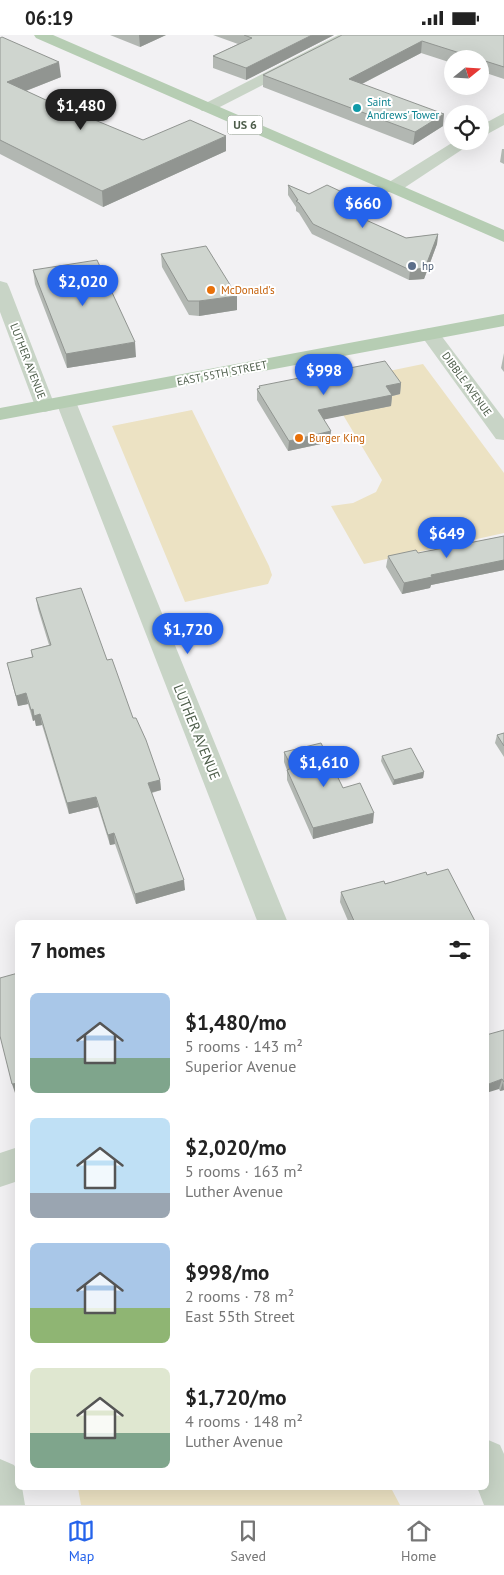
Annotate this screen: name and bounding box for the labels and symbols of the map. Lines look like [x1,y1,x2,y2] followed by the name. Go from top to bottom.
[444,50,489,95] north arrow
[40,89,122,131] pin: $1,480
[367,95,439,122] place label: Saint Andrews' Tower
[351,102,363,114] marker: Saint Andrews' Tower
[228,115,262,135] road number: US 6
[333,187,393,229] pin: $660
[422,259,434,273] place label: hp
[406,260,418,272] marker: hp
[42,265,124,307] pin: $2,020
[221,283,275,297] place label: McDonald's
[205,284,217,296] marker: McDonald's
[7,321,49,401] street label: LUTHER AVENUE
[439,349,495,419] street label: DIBBLE AVENUE
[294,353,354,396] pin: $998
[176,357,268,389] street label: EAST 55TH STREET
[309,431,365,445] place label: Burger King
[293,432,305,444] marker: Burger King
[417,517,477,559] pin: $649
[147,613,229,655] pin: $1,720
[170,681,224,783] street label: LUTHER AVENUE
[283,745,365,788] pin: $1,610

